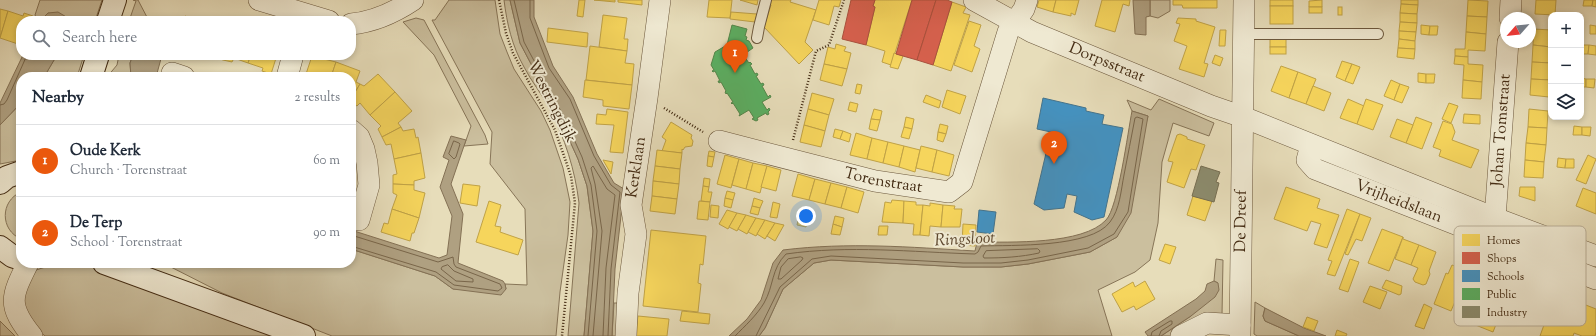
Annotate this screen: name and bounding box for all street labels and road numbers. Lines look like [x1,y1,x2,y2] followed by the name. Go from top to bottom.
[1065,37,1149,89] street label: Dorpsstraat
[520,57,582,147] street label: Westringdijk
[1486,73,1517,188] street label: Johan Tomstraat
[621,135,653,200] street label: Kerklaan
[841,162,924,199] street label: Torenstraat
[1351,174,1446,229] street label: Vrijheidslaan
[1229,188,1253,253] street label: De Dreef

